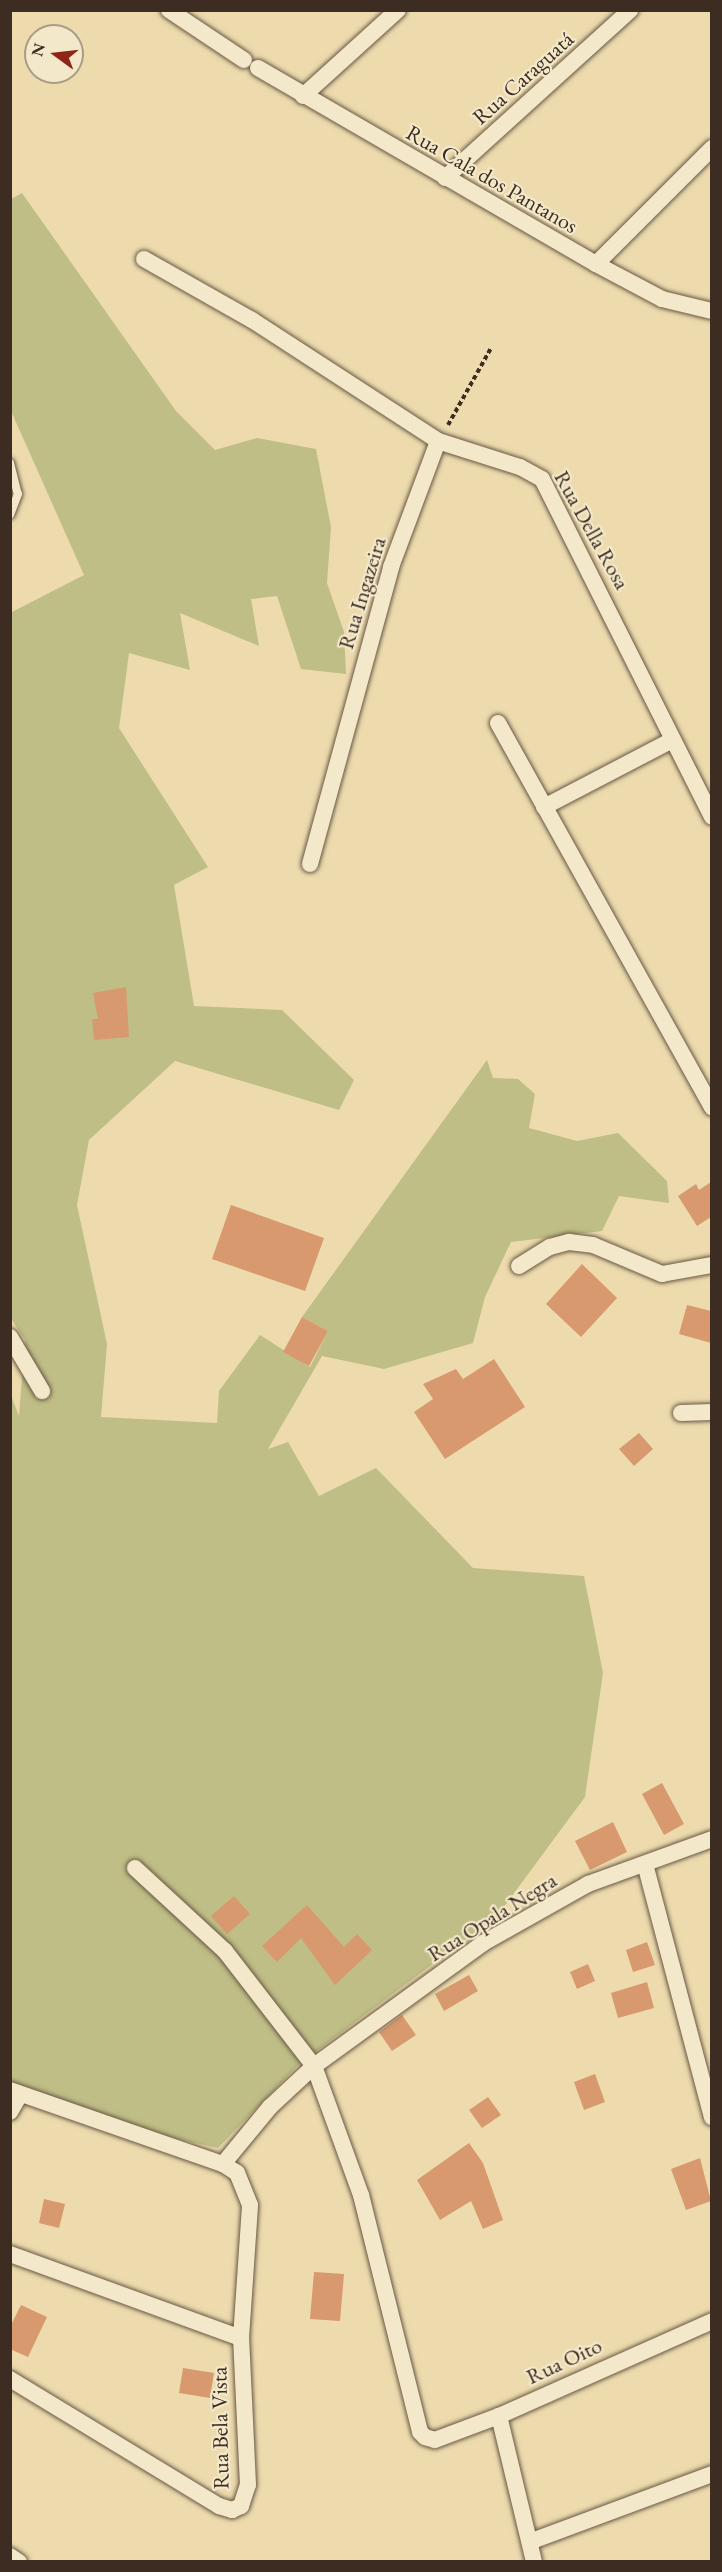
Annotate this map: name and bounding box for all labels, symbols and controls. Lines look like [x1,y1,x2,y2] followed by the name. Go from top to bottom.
[24,24,84,84] north arrow
[467,26,579,130] street label: Rua Caraguatá
[26,41,50,59] text: N
[402,119,582,239] street label: Rua Cala dos Pantanos
[549,466,635,594] street label: Rua Della Rosa
[332,534,392,652] street label: Rua Ingazeira
[423,1867,561,1967] street label: Rua Opala Negra
[522,2332,606,2390] street label: Rua Oito
[206,2366,234,2490] street label: Rua Bela Vista

